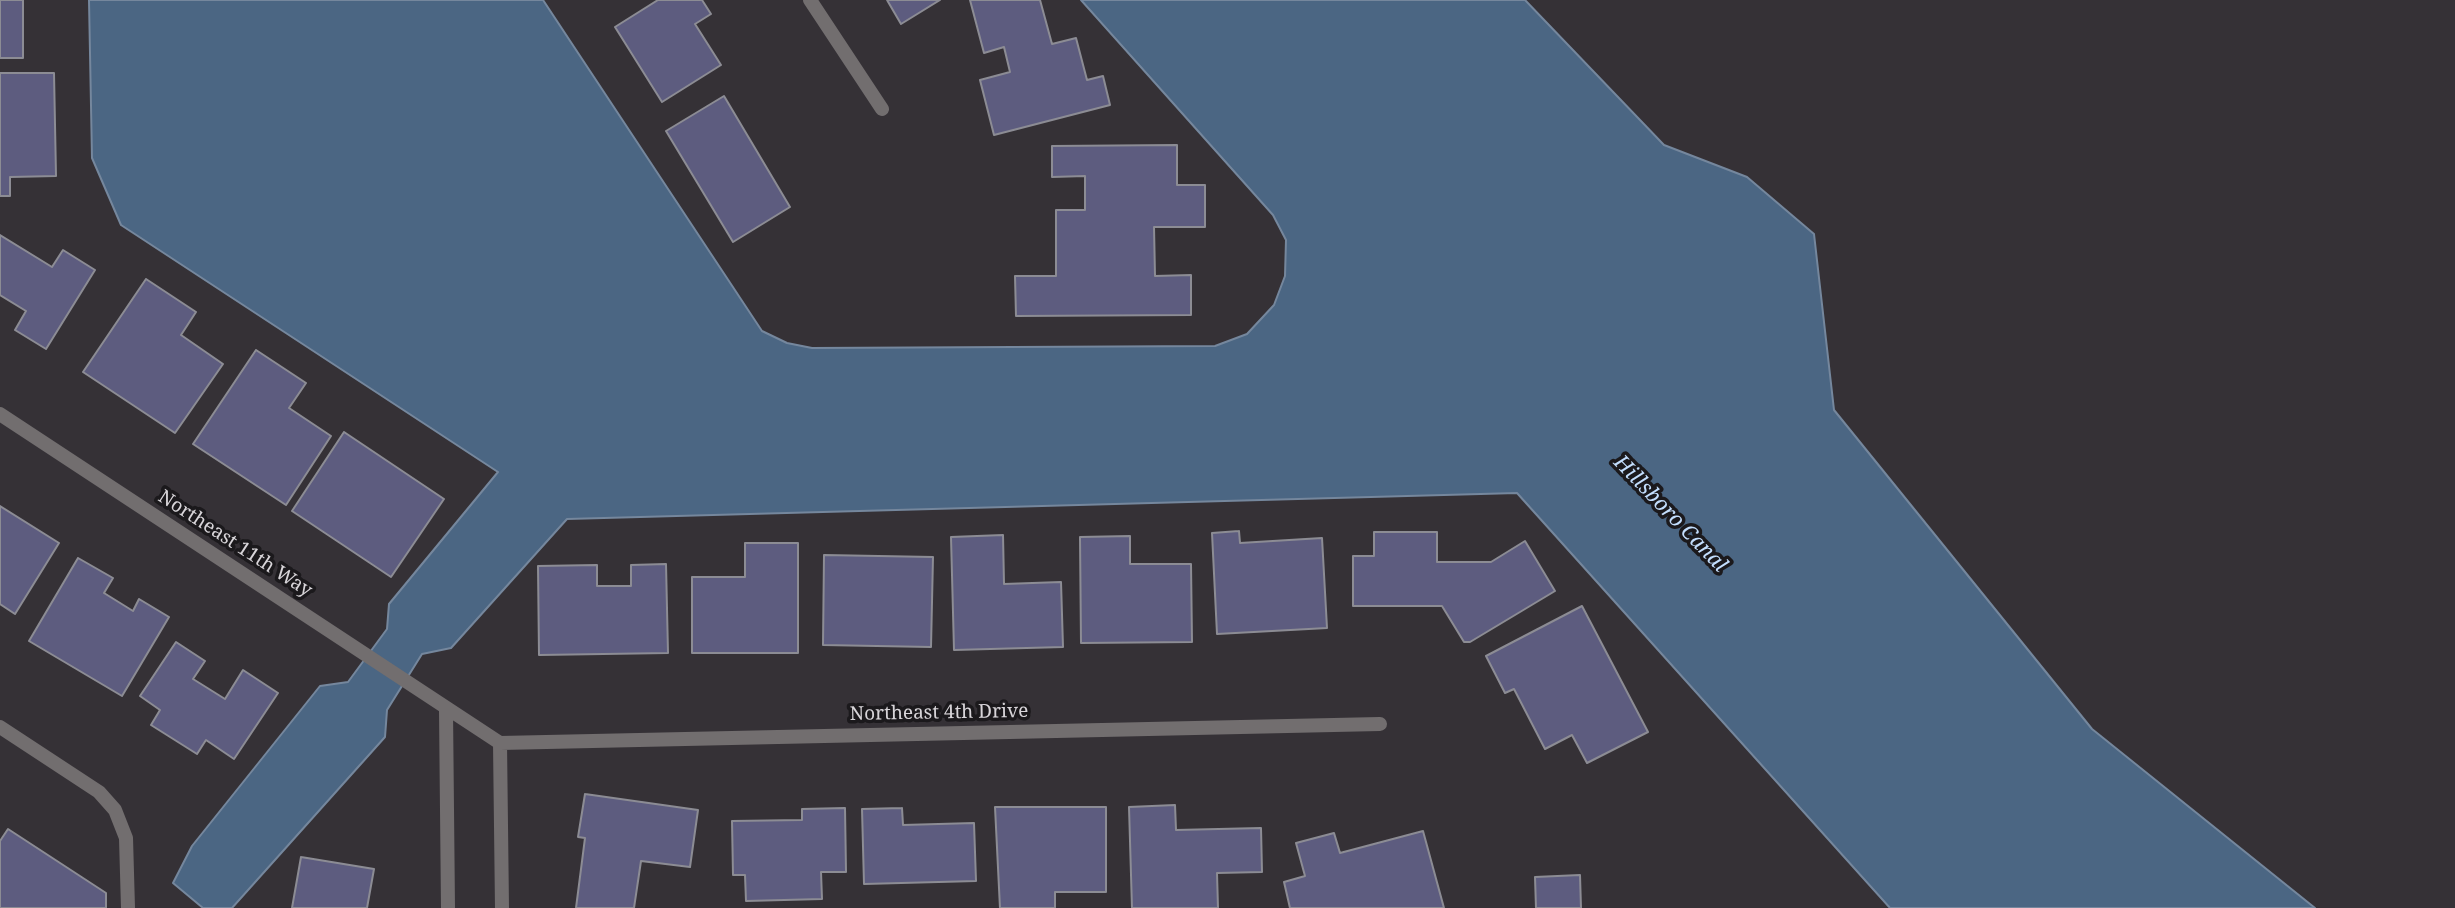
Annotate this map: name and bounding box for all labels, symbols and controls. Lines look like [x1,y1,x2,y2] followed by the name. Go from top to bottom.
[1608,450,1732,578] water label: Hillsboro Canal
[154,486,316,602] street label: Northeast 11th Way
[850,700,1028,726] street label: Northeast 4th Drive

